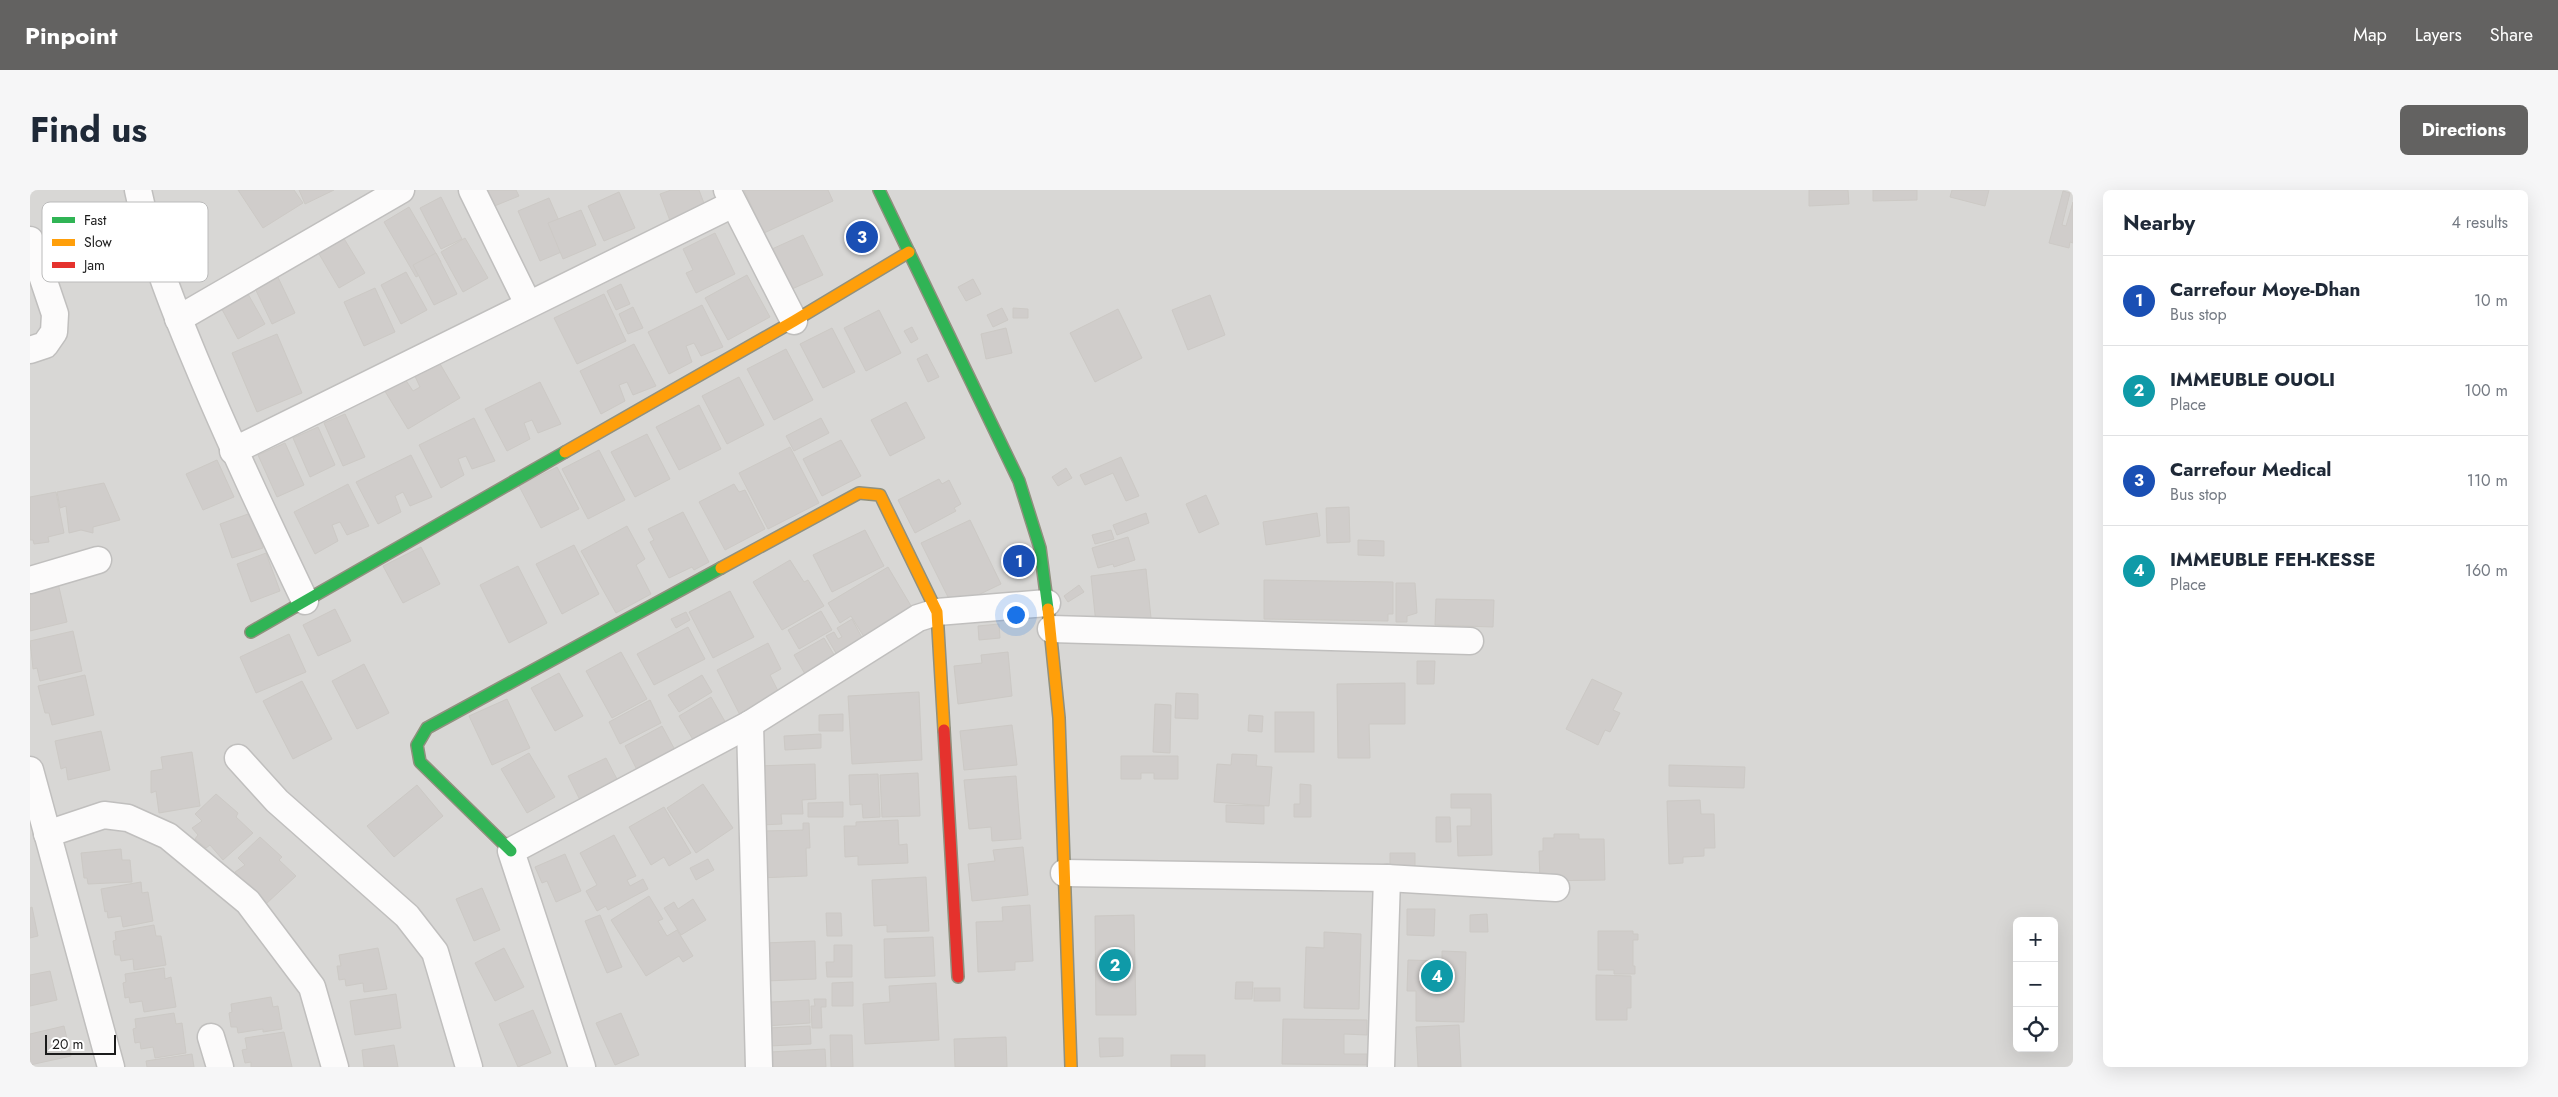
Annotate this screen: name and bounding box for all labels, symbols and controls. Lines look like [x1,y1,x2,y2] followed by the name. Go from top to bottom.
[25,18,117,53] text: Pinpoint
[2353,22,2387,48] text: Map
[2415,22,2462,48] text: Layers
[2490,22,2533,48] text: Share
[30,105,147,155] text: Find us
[2400,105,2528,155] button: Directions
[42,202,208,282] legend
[2123,208,2195,238] text: Nearby
[84,210,107,230] text: Fast
[2452,211,2508,234] text: 4 results
[846,218,878,256] pin: 3
[84,232,112,252] text: Slow
[82,255,105,275] text: Jam
[2170,276,2360,303] text: Carrefour Moye-Dhan
[2135,289,2143,312] text: 1
[2474,289,2508,312] text: 10 m
[2170,303,2227,326] text: Bus stop
[2170,366,2335,393] text: IMMEUBLE OUOLI
[2134,379,2144,402] text: 2
[2464,379,2508,402] text: 100 m
[2170,393,2206,416] text: Place
[2170,456,2332,483] text: Carrefour Medical
[2134,469,2144,492] text: 3
[2467,469,2508,492] text: 110 m
[2170,483,2227,506] text: Bus stop
[1003,542,1035,580] pin: 1
[2170,546,2376,573] text: IMMEUBLE FEH-KESSE
[2133,559,2145,582] text: 4
[2465,559,2508,582] text: 160 m
[2170,573,2206,596] text: Place
[1003,602,1029,628] your location
[2013,917,2058,1052] map controls
[2013,917,2058,962] button: +
[1099,946,1131,984] pin: 2
[1421,957,1453,995] pin: 4
[2013,962,2058,1007] button: −
[2013,1007,2058,1052] button: locate
[45,1032,116,1055] scale bar
[52,1034,84,1054] text: 20 m

